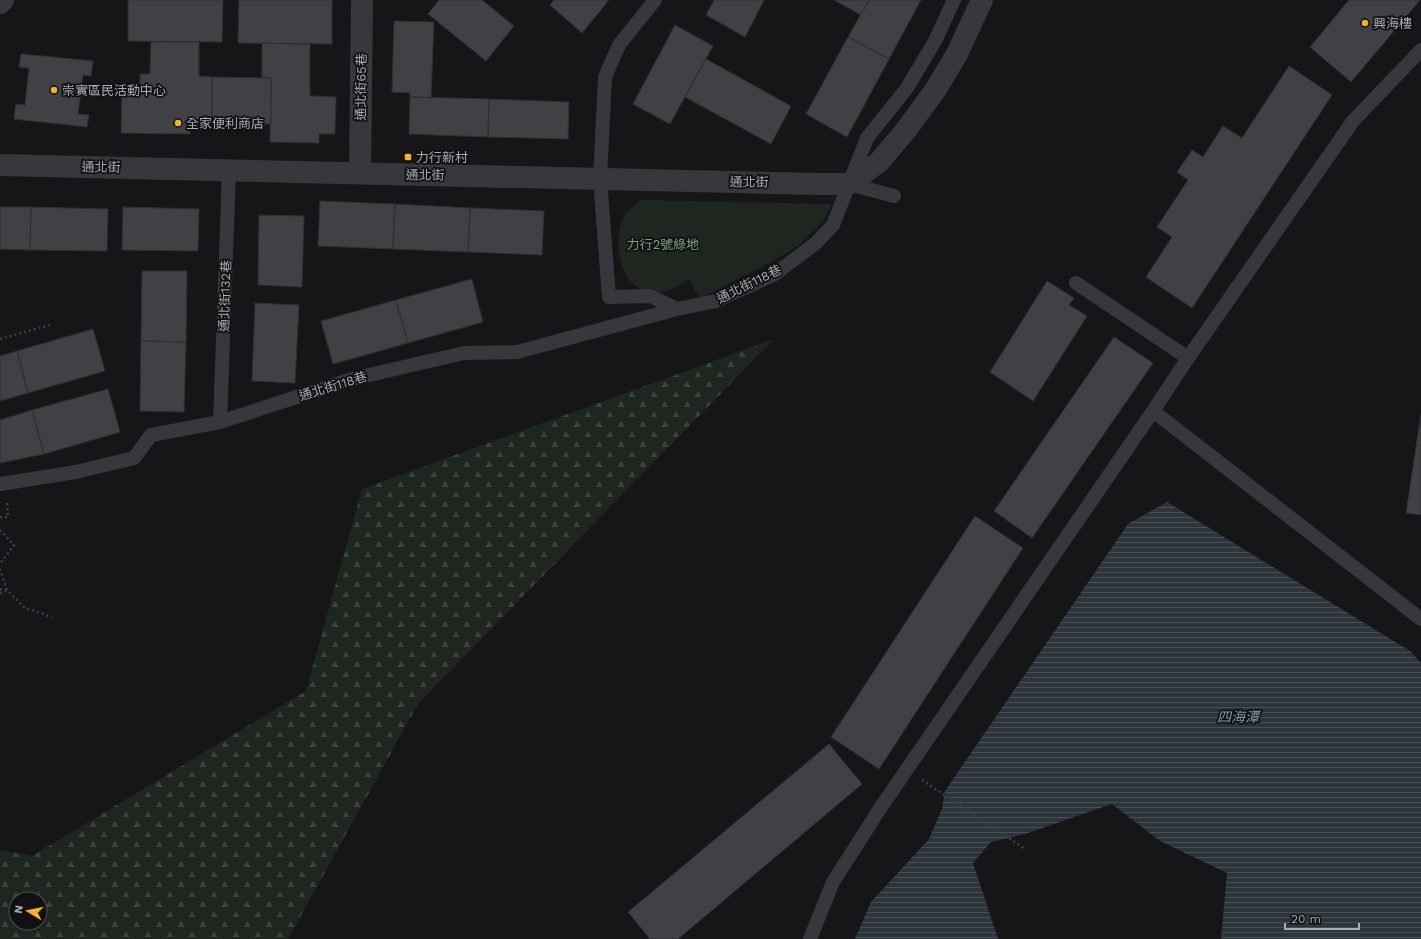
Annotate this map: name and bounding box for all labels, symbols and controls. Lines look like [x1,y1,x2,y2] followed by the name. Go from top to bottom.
[1373,16,1412,31] place label: 興海樓
[1360,18,1370,28] marker: 興海樓
[353,53,369,121] street label: 通北街65巷
[62,83,166,98] place label: 崇實區民活動中心
[49,85,59,95] marker: 崇實區民活動中心
[186,116,264,131] place label: 全家便利商店
[173,118,183,128] marker: 全家便利商店
[416,150,468,165] place label: 力行新村
[403,152,413,162] marker: 力行新村
[81,159,121,175] street label: 通北街
[405,167,445,183] street label: 通北街
[729,174,769,190] street label: 通北街
[627,237,699,252] park label: 力行2號綠地
[216,260,234,332] street label: 通北街132巷
[714,262,784,306] street label: 通北街118巷
[297,369,369,403] street label: 通北街118巷
[1217,709,1262,725] water label: 四海潭
[8,891,48,931] north arrow
[12,904,26,914] text: N
[1285,905,1359,931] scale bar
[1291,912,1321,926] text: 20 m

